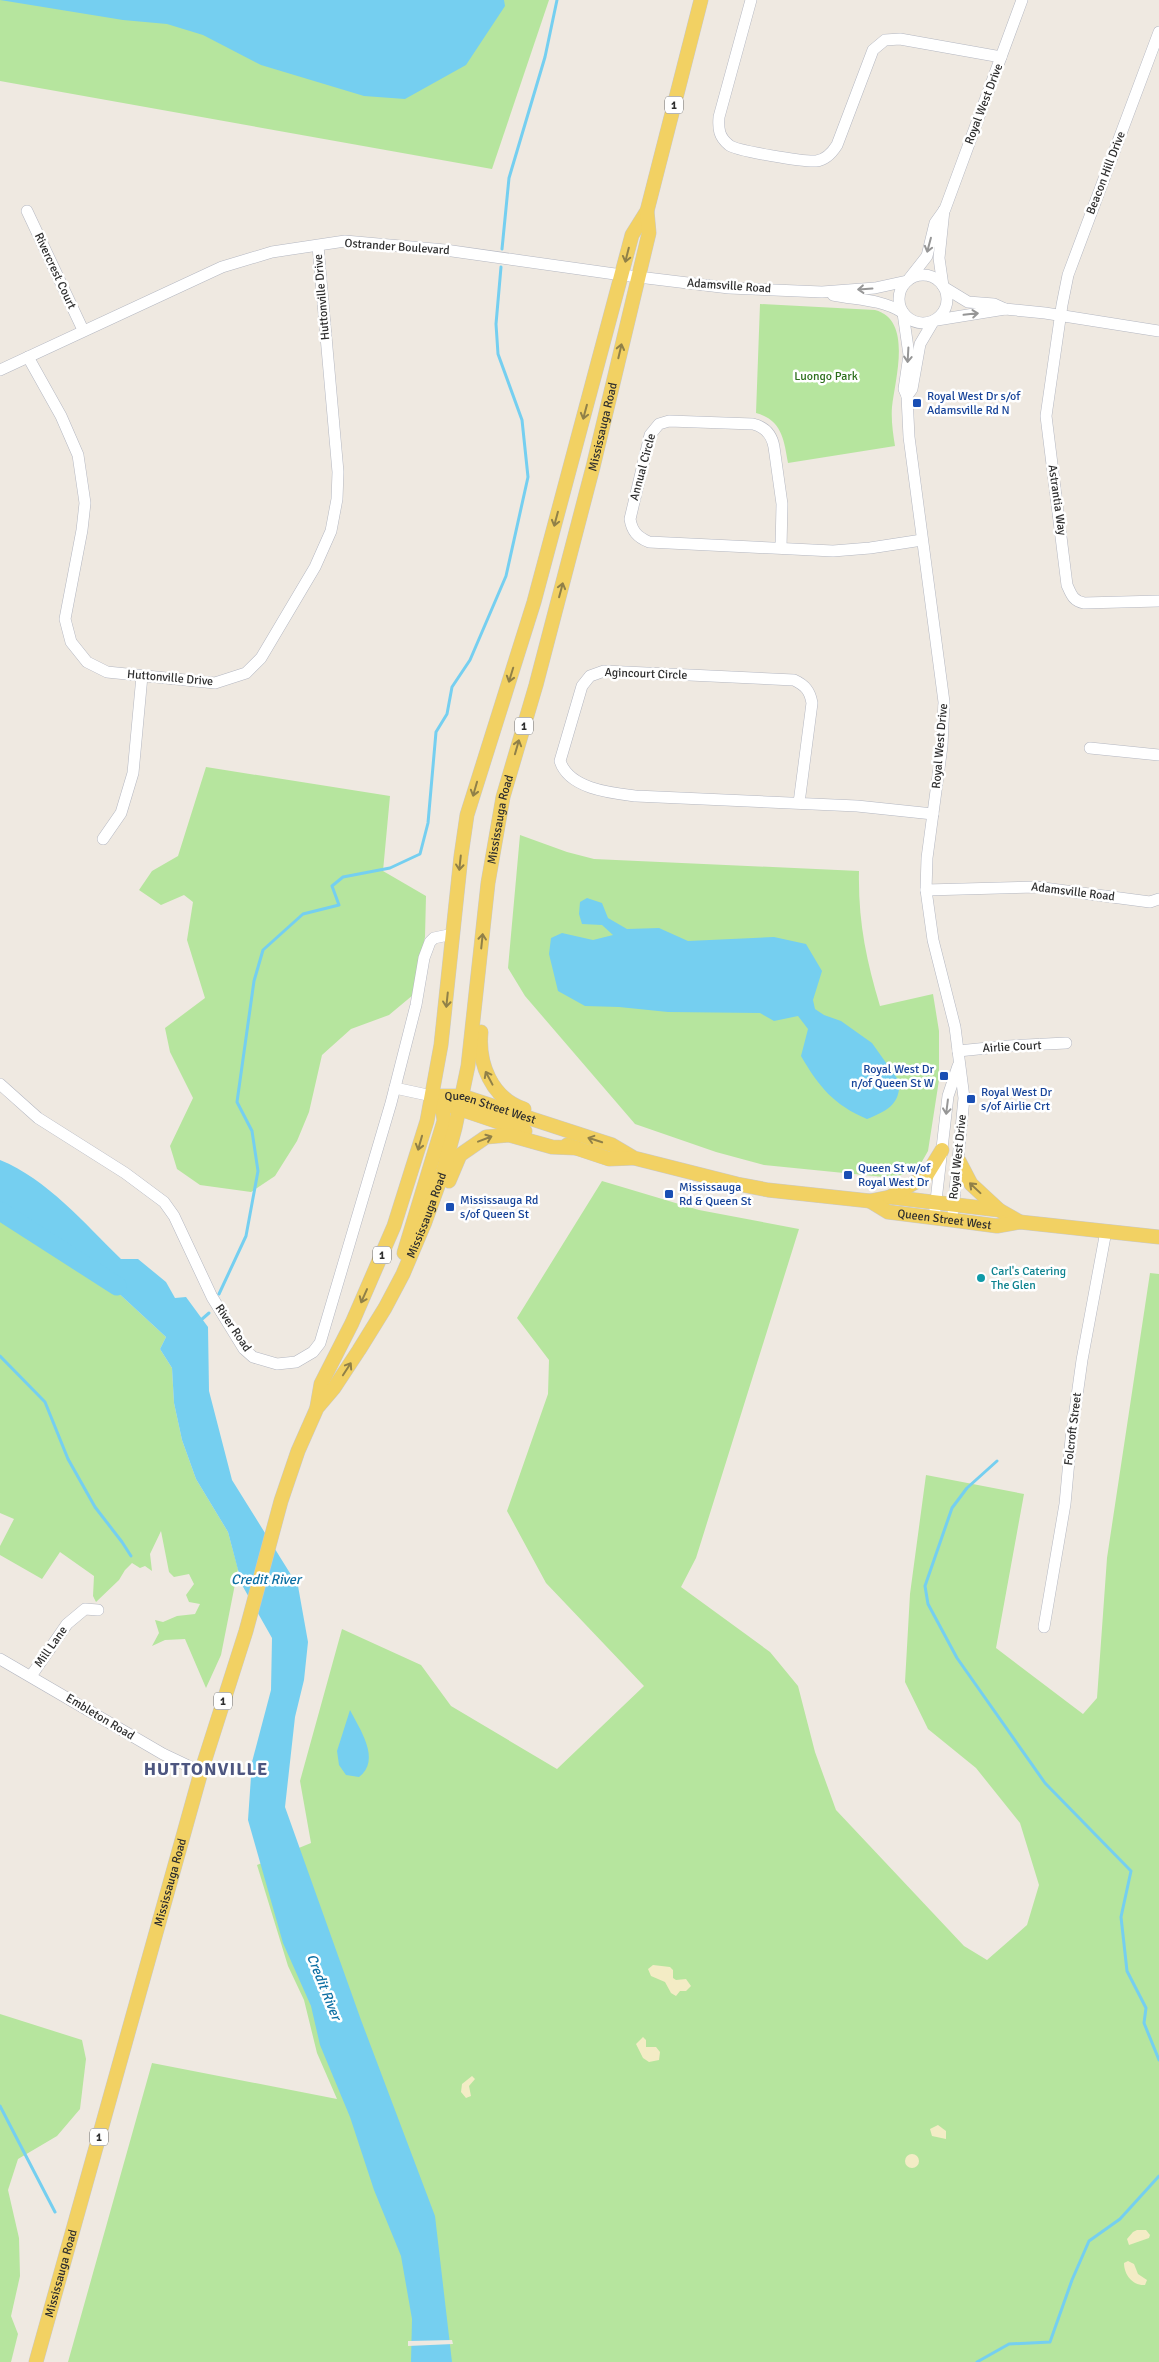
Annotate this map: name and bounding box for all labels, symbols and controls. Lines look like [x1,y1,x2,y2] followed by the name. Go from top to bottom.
[962,61,1006,147] street label: Royal West Drive
[665,96,683,114] road number: 1
[1083,129,1129,217] street label: Beacon Hill Drive
[31,230,79,312] street label: Rivercrest Court
[344,236,450,258] street label: Ostrander Boulevard
[924,237,934,253] one-way arrow
[622,246,631,262] one-way arrow
[311,253,333,341] street label: Huttonville Drive
[686,276,772,296] street label: Adamsville Road
[857,284,873,294] one-way arrow
[962,309,978,319] one-way arrow
[616,344,625,360] one-way arrow
[903,346,912,362] one-way arrow
[794,369,858,384] park label: Luongo Park
[585,381,620,473] street label: Mississauga Road
[927,389,1021,418] place label: Royal West Dr s/of Adamsville Rd N
[911,397,923,409] marker: Royal West Dr s/of Adamsville Rd N
[579,403,589,419] one-way arrow
[627,432,659,502] street label: Annual Circle
[1045,464,1069,537] street label: Astrantia Way
[551,510,560,526] one-way arrow
[556,583,566,599] one-way arrow
[604,665,688,683] street label: Agincourt Circle
[506,666,515,682] one-way arrow
[126,667,214,689] street label: Huttonville Drive
[929,703,951,789] street label: Royal West Drive
[515,718,533,734] road number: 1
[513,739,523,755] one-way arrow
[484,773,517,865] street label: Mississauga Road
[470,780,480,796] one-way arrow
[455,855,465,871] one-way arrow
[1030,879,1116,905] street label: Adamsville Road
[477,933,486,949] one-way arrow
[442,992,452,1008] one-way arrow
[982,1038,1042,1056] street label: Airlie Court
[851,1062,935,1091] place label: Royal West Dr n/of Queen St W
[938,1070,950,1082] marker: Royal West Dr n/of Queen St W
[484,1071,494,1086] one-way arrow
[981,1085,1052,1114] place label: Royal West Dr s/of Airlie Crt
[445,1089,538,1127] street label: Queen Street West
[965,1093,977,1105] marker: Royal West Dr s/of Airlie Crt
[942,1098,952,1114] one-way arrow
[946,1114,970,1200] street label: Royal West Drive
[477,1134,492,1143] one-way arrow
[415,1135,425,1151] one-way arrow
[588,1135,604,1144] one-way arrow
[858,1161,931,1190] place label: Queen St w/of Royal West Dr
[842,1169,854,1181] marker: Queen St w/of Royal West Dr
[403,1170,450,1260] street label: Mississauga Road
[679,1180,752,1209] place label: Mississauga Rd & Queen St
[969,1182,982,1194] one-way arrow
[663,1188,675,1200] marker: Mississauga Rd & Queen St
[460,1193,538,1222] place label: Mississauga Rd s/of Queen St
[444,1201,456,1213] marker: Mississauga Rd s/of Queen St
[897,1206,992,1233] street label: Queen Street West
[373,1246,391,1264] road number: 1
[991,1264,1066,1293] place label: Carl's Catering The Glen
[975,1272,987,1284] marker: Carl's Catering The Glen
[359,1288,369,1303] one-way arrow
[212,1301,254,1355] street label: River Road
[342,1363,352,1377] one-way arrow
[1061,1392,1085,1466] street label: Folcroft Street
[231,1571,303,1588] water label: Credit River
[31,1623,71,1671] street label: Mill Lane
[63,1691,137,1743] street label: Embleton Road
[214,1692,232,1710] road number: 1
[144,1758,268,1780] district label: HUTTONVILLE
[151,1837,190,1928] street label: Mississauga Road
[303,1951,346,2024] water label: Credit River
[90,2128,108,2146] road number: 1
[41,2228,80,2319] street label: Mississauga Road

